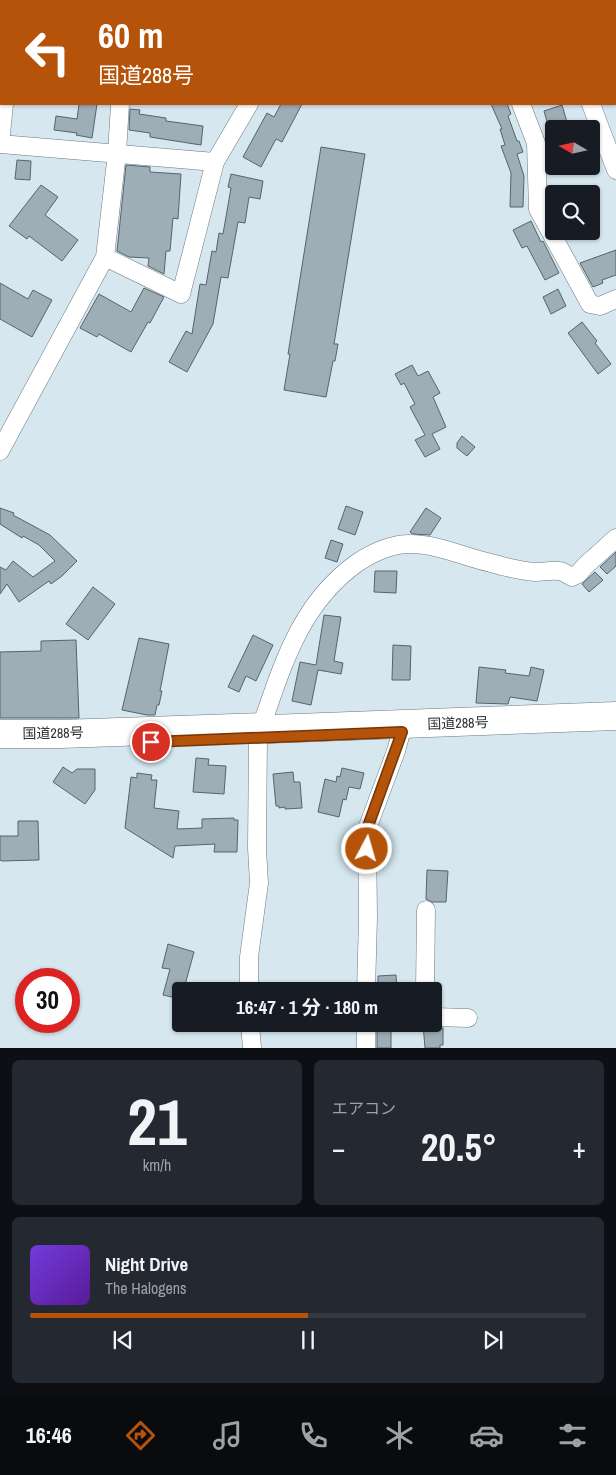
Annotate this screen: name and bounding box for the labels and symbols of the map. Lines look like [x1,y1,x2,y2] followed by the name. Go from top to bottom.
[545,120,600,175] north arrow
[427,713,489,733] street label: 国道288号
[130,721,172,763] pin
[22,723,84,743] street label: 国道288号
[340,822,392,874] position arrow
[15,968,80,1033] speed limit sign: 30

